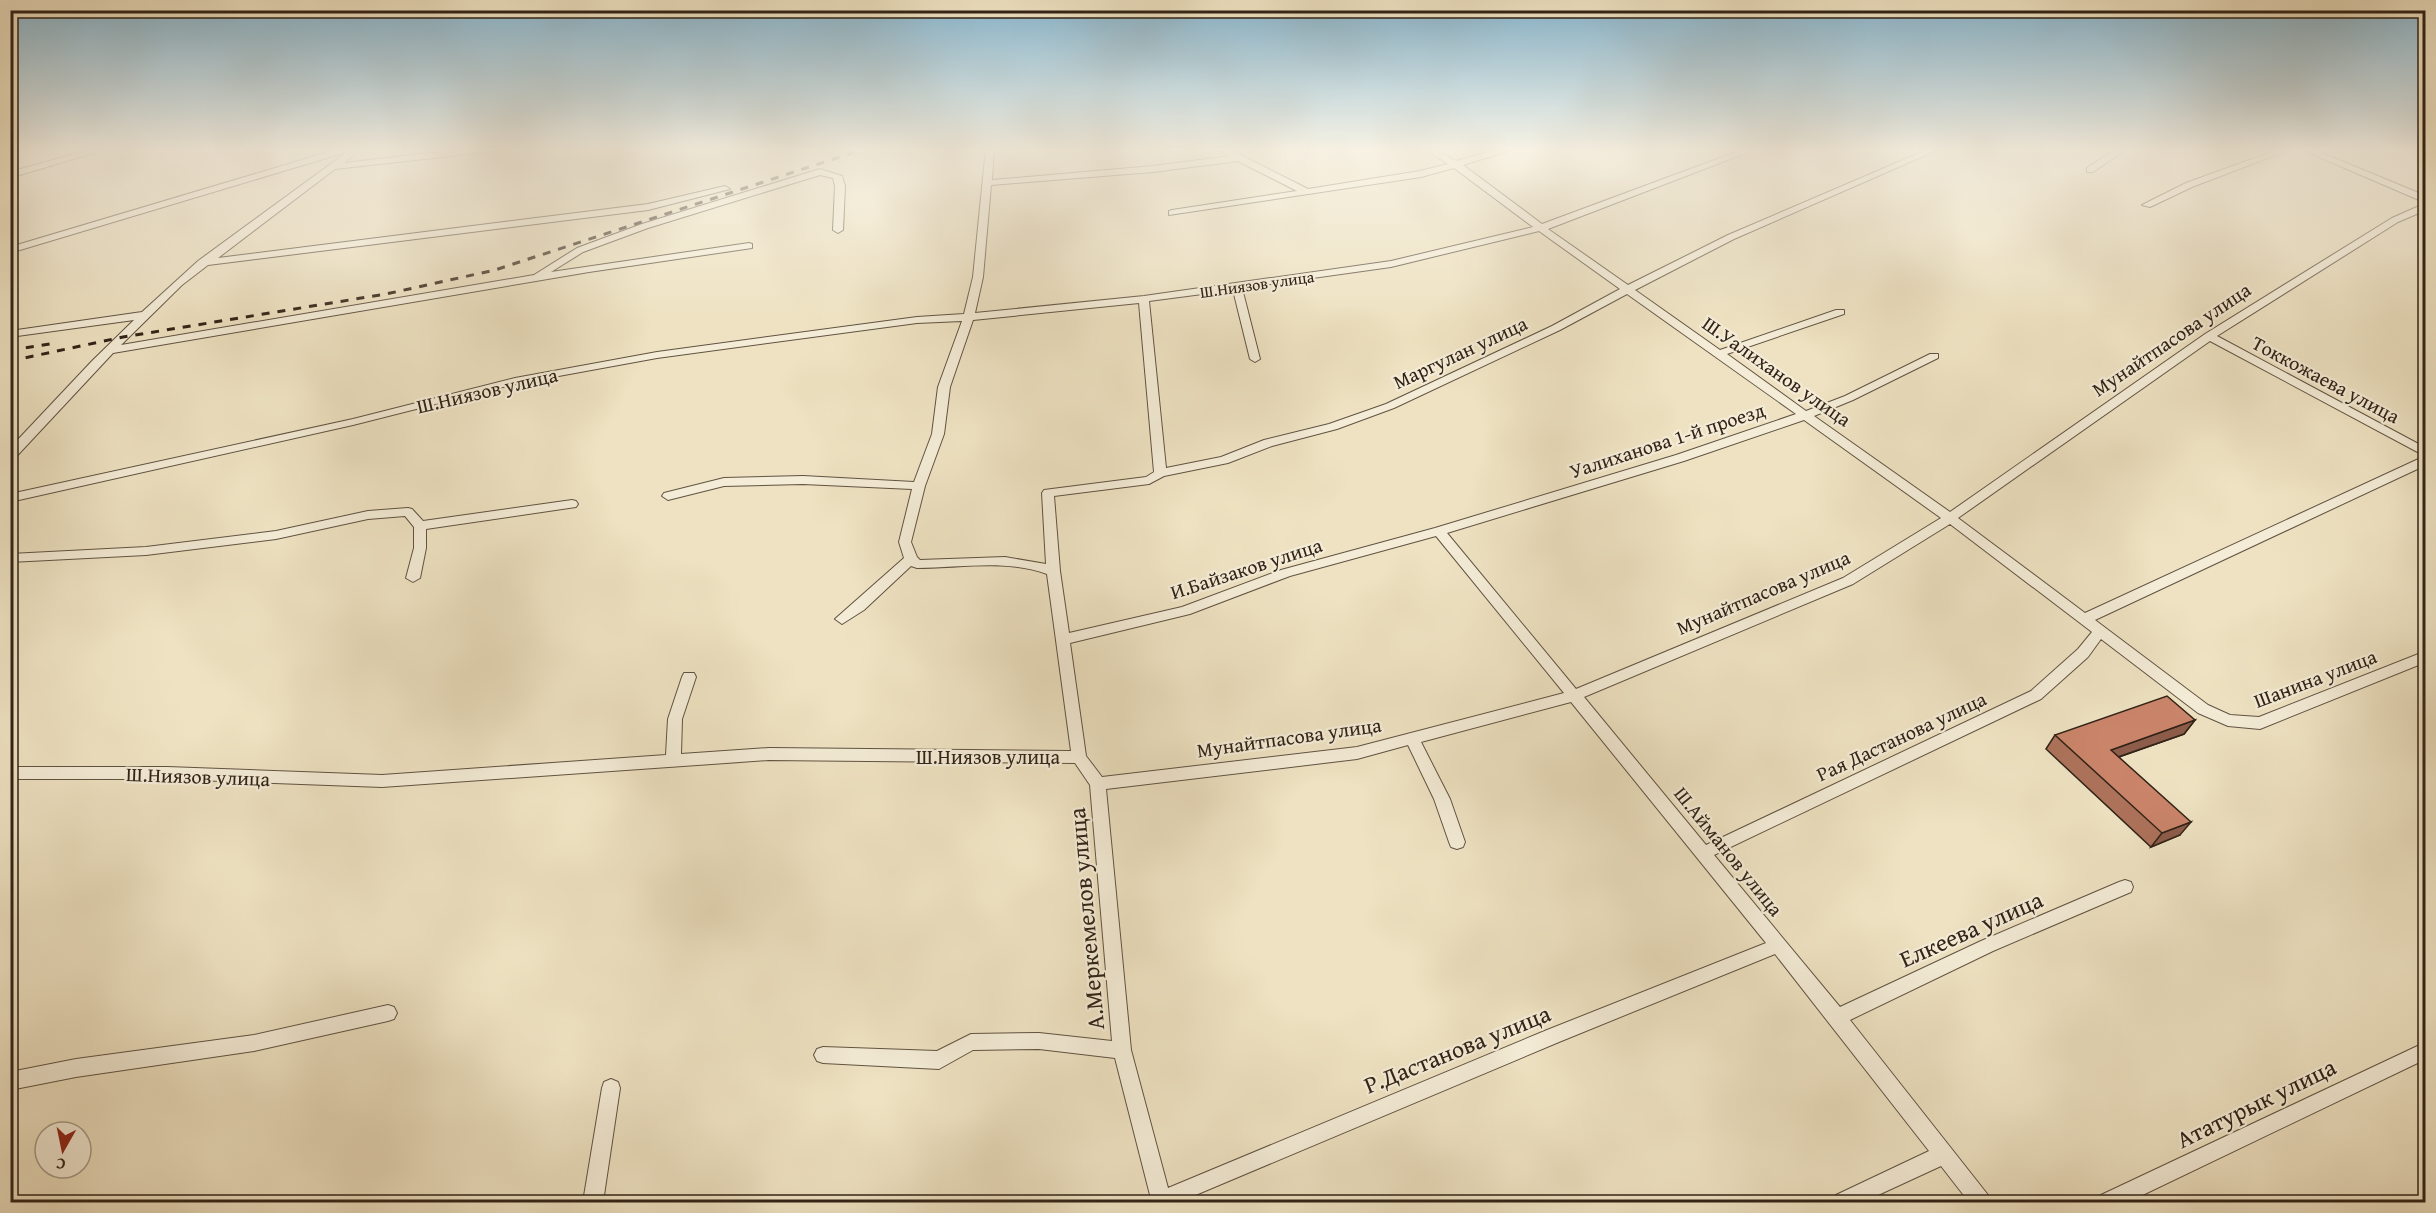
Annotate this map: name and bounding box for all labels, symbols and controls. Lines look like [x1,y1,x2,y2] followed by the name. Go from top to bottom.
[1198,264,1316,304] street label: Ш.Ниязов улица
[2086,275,2257,403] street label: Мунайтпасова улица
[1388,308,1532,396] street label: Маргулан улица
[1697,309,1858,434] street label: Ш.Уалиханов улица
[2247,328,2406,430] street label: Токкожаева улица
[414,360,561,420] street label: Ш.Ниязов улица
[1566,395,1769,485] street label: Уалиханова 1-й проезд
[1166,530,1326,606] street label: И.Байзаков улица
[1672,542,1855,642] street label: Мунайтпасова улица
[2249,641,2381,715] street label: Шанина улица
[1811,684,1991,788] street label: Рая Дастанова улица
[1195,710,1384,764] street label: Мунайтпасова улица
[916,742,1060,771] street label: Ш.Ниязов улица
[126,759,271,793] street label: Ш.Ниязов улица
[1668,780,1791,922] street label: Ш.Айманов улица
[1059,806,1113,1032] street label: А.Меркемелов улица
[1894,882,2049,976] street label: Елкеева улица
[1358,995,1556,1102] street label: Р.Дастанова улица
[2170,1049,2342,1157] street label: Ататурык улица
[33,1120,93,1180] north arrow
[54,1152,67,1177] text: С

